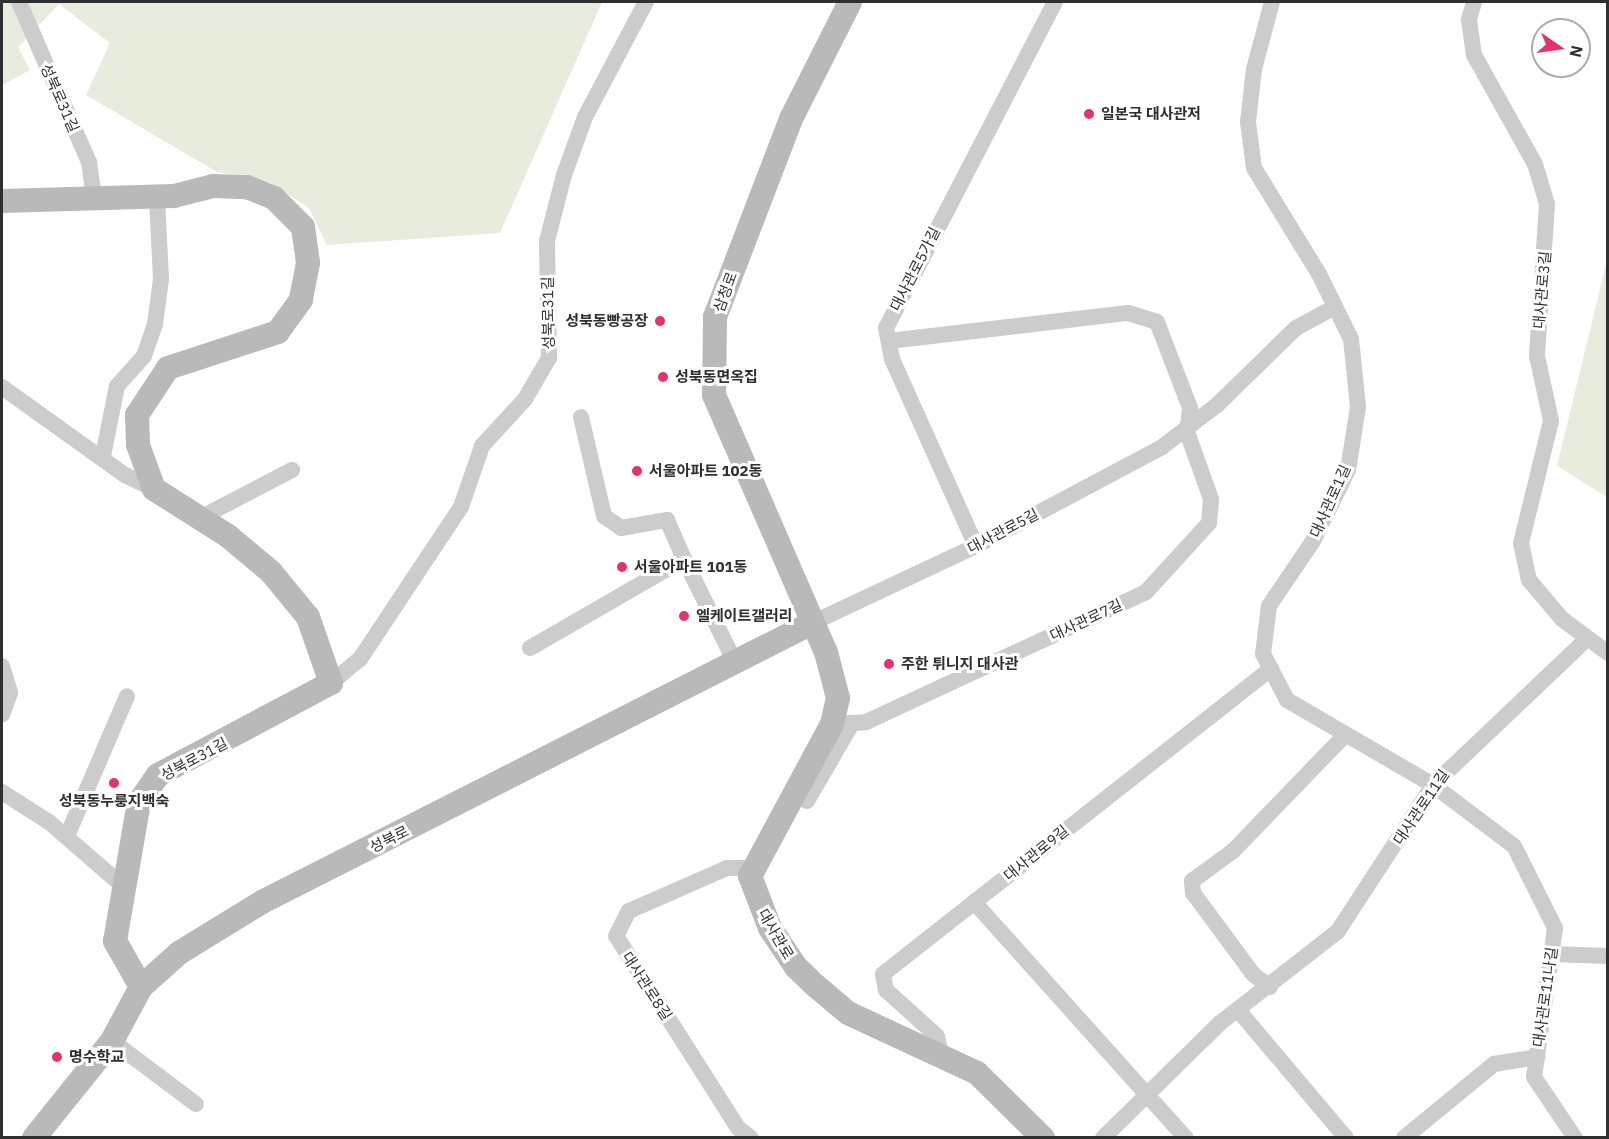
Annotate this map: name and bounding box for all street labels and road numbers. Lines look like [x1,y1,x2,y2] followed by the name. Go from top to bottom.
[37,61,83,135] street label: 성북로31길
[886,224,944,314] street label: 대사관로5가길
[1530,250,1554,330] street label: 대사관로3길
[709,269,741,315] street label: 삼청로
[538,276,558,350] street label: 성북로31길
[1306,462,1354,540] street label: 대사관로1길
[964,505,1042,557] street label: 대사관로5길
[1047,595,1125,645] street label: 대사관로7길
[157,734,231,784] street label: 성북로31길
[1389,766,1453,848] street label: 대사관로11길
[1000,821,1072,885] street label: 대사관로9길
[366,822,412,856] street label: 성북로
[754,906,798,962] street label: 대사관로
[1529,946,1561,1048] street label: 대사관로11나길
[618,948,676,1024] street label: 대사관로8길

